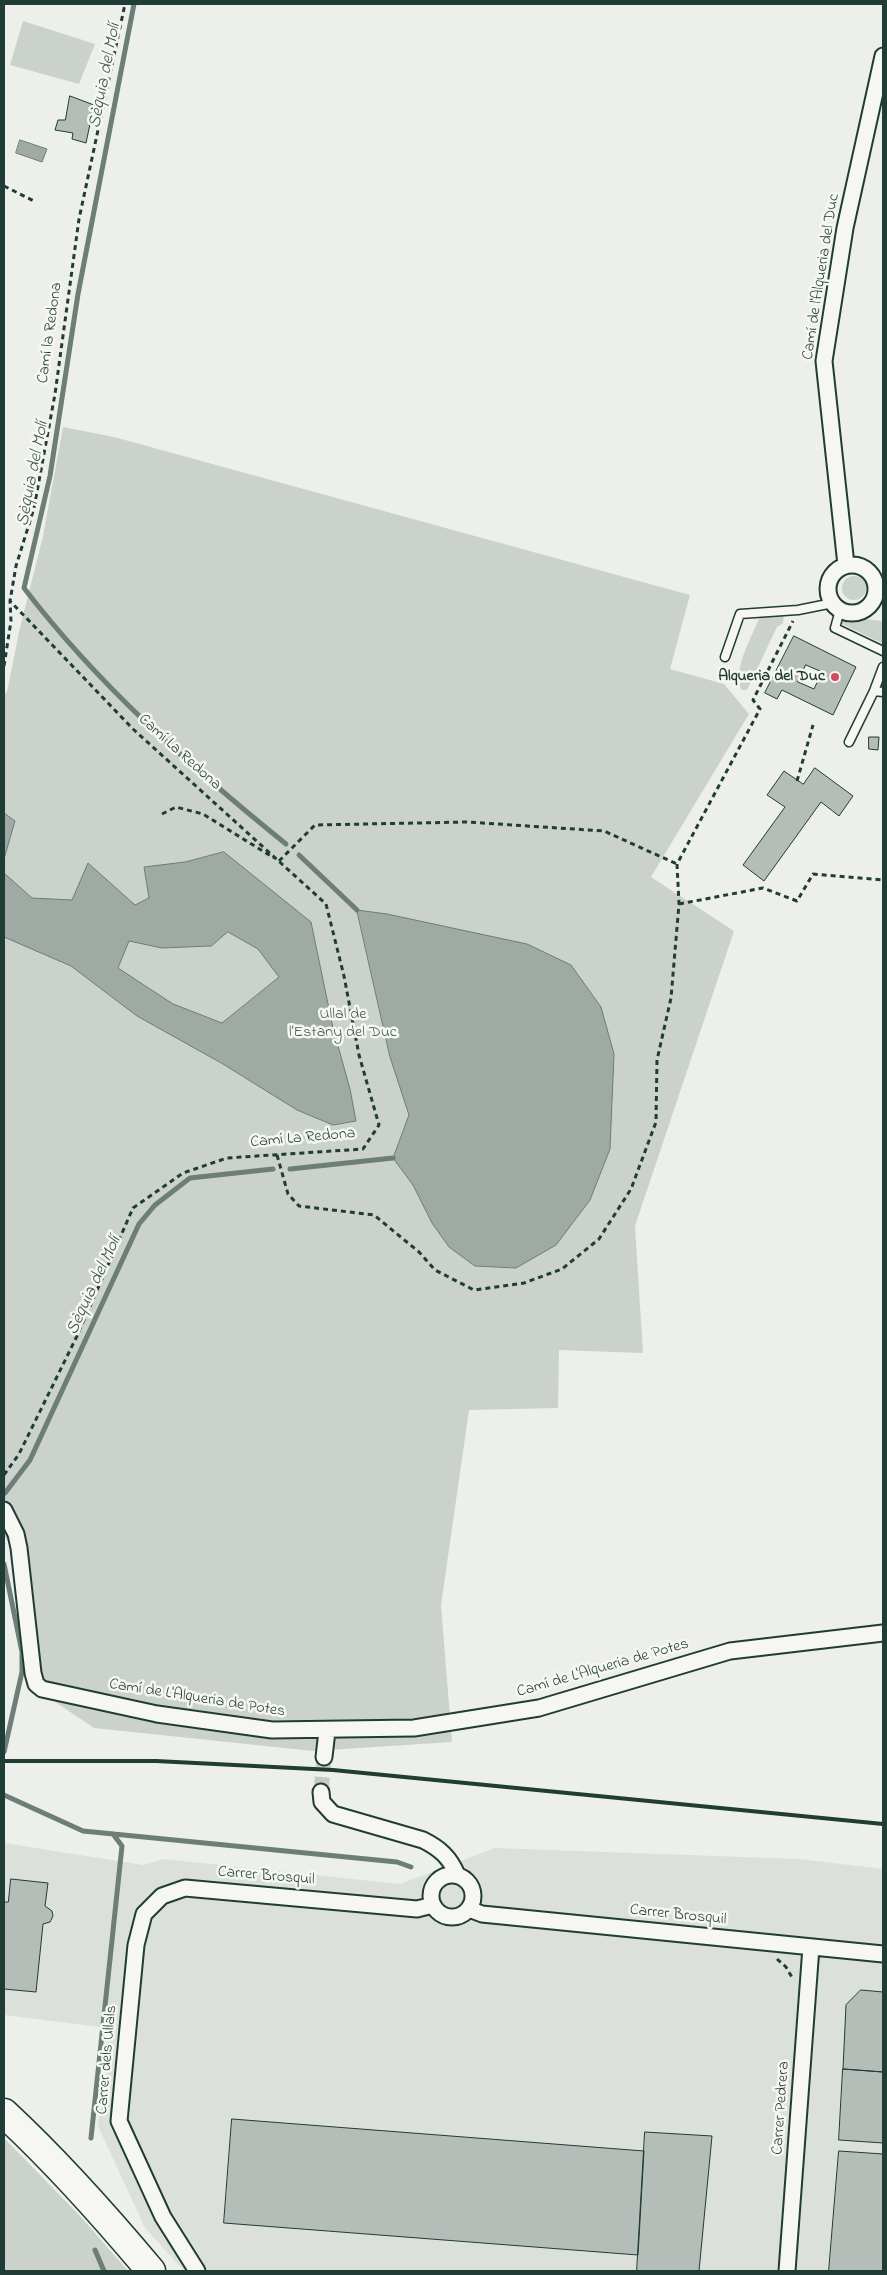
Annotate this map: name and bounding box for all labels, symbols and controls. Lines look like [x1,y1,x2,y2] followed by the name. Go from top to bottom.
[85,22,127,130] water label: Sèquia del Molí
[799,193,845,361] street label: Camí de l'Alqueria del Duc
[34,281,68,385] street label: Camí la Redona
[13,420,55,528] water label: Sèquia del Molí
[718,667,825,687] place label: Alqueria del Duc
[829,671,841,683] marker: Alqueria del Duc
[134,711,224,795] street label: Camí La Redona
[289,1005,397,1043] park label: Ullal de l’Estany del Duc
[250,1125,356,1153] street label: Camí La Redona
[63,1233,127,1339] water label: Sèquia del Molí
[515,1635,691,1703] street label: Camí de L'Alqueria de Potes
[108,1676,286,1722] street label: Camí de L'Alqueria de Potes
[217,1863,315,1891] street label: Carrer Brosquil
[629,1901,727,1931] street label: Carrer Brosquil
[94,2005,122,2115] street label: Carrer dels Ullals
[769,2061,795,2155] street label: Carrer Pedrera

